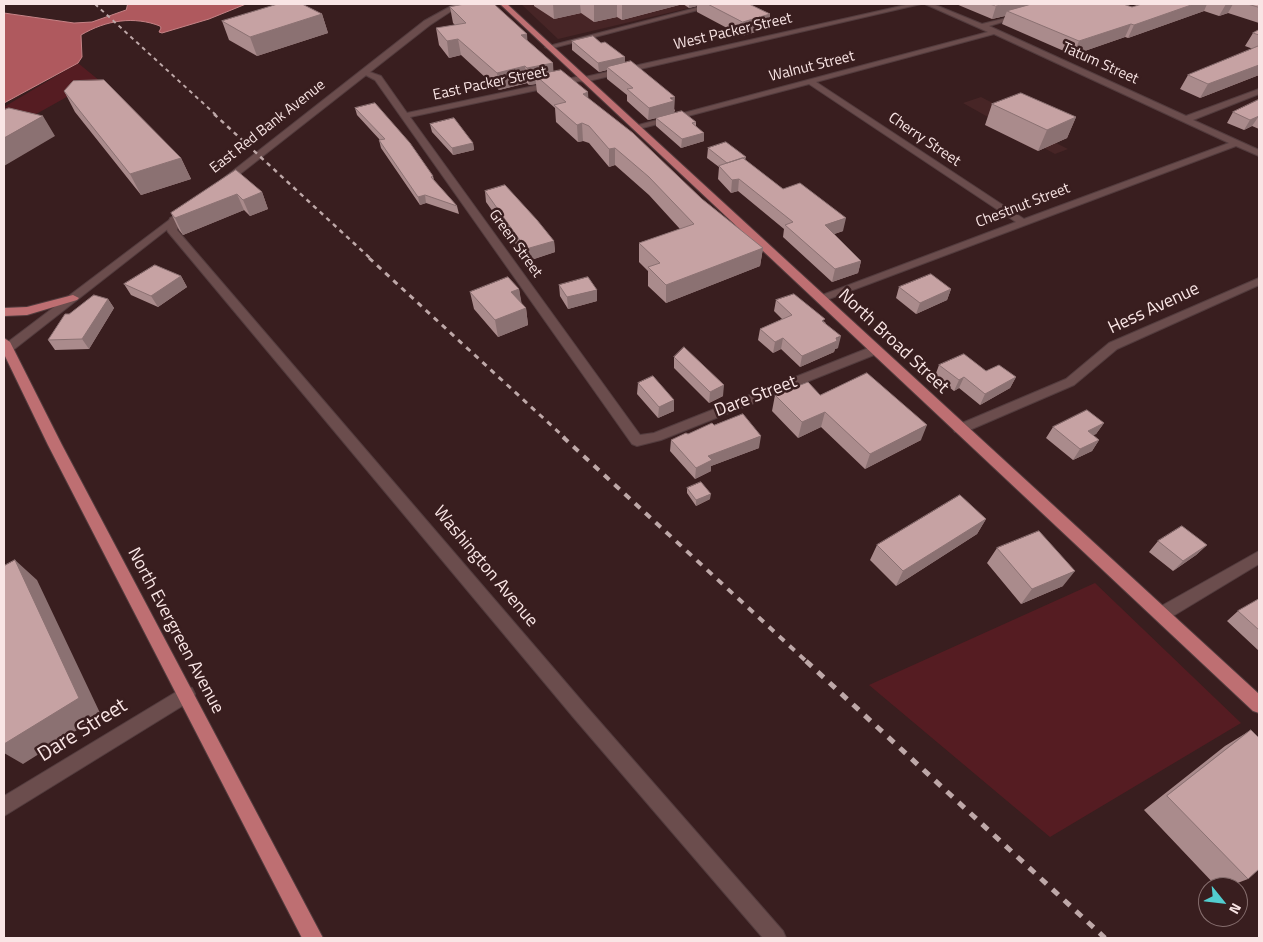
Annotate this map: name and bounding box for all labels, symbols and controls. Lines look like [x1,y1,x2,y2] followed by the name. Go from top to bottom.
[672,10,794,54] street label: West Packer Street
[1059,39,1141,89] street label: Tatum Street
[767,48,857,86] street label: Walnut Street
[431,63,549,105] street label: East Packer Street
[207,76,329,178] street label: East Red Bank Avenue
[884,109,964,171] street label: Cherry Street
[973,180,1073,232] street label: Chestnut Street
[484,207,546,281] street label: Green Street
[1105,278,1203,340] street label: Hess Avenue
[833,285,953,399] street label: North Broad Street
[712,371,800,423] street label: Dare Street
[428,502,542,632] street label: Washington Avenue
[122,544,228,718] street label: North Evergreen Avenue
[34,694,132,768] street label: Dare Street
[1198,877,1248,927] north arrow
[1224,900,1247,918] text: N

